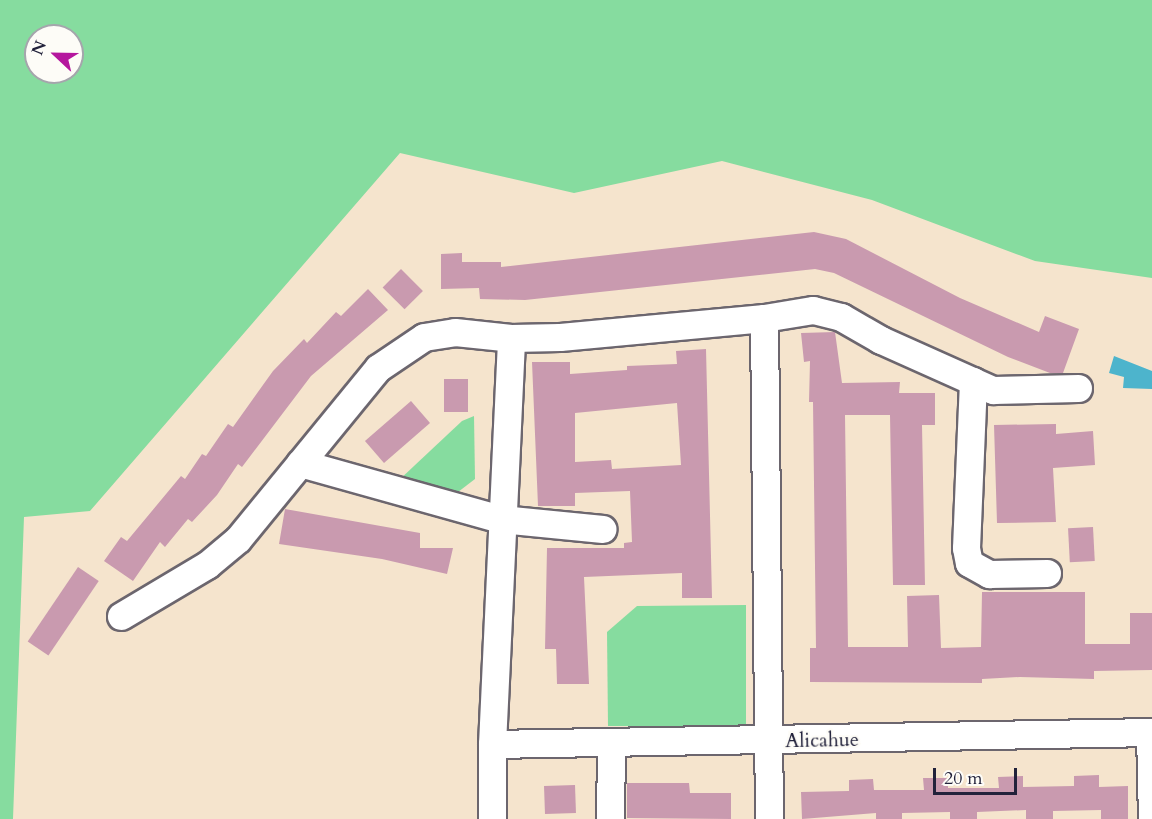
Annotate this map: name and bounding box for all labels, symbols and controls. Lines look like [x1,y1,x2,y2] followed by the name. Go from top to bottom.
[24,24,84,84] north arrow
[26,37,52,59] text: N
[785,727,859,753] street label: Alicahue
[936,756,1020,794] scale bar
[944,766,983,791] text: 20 m

